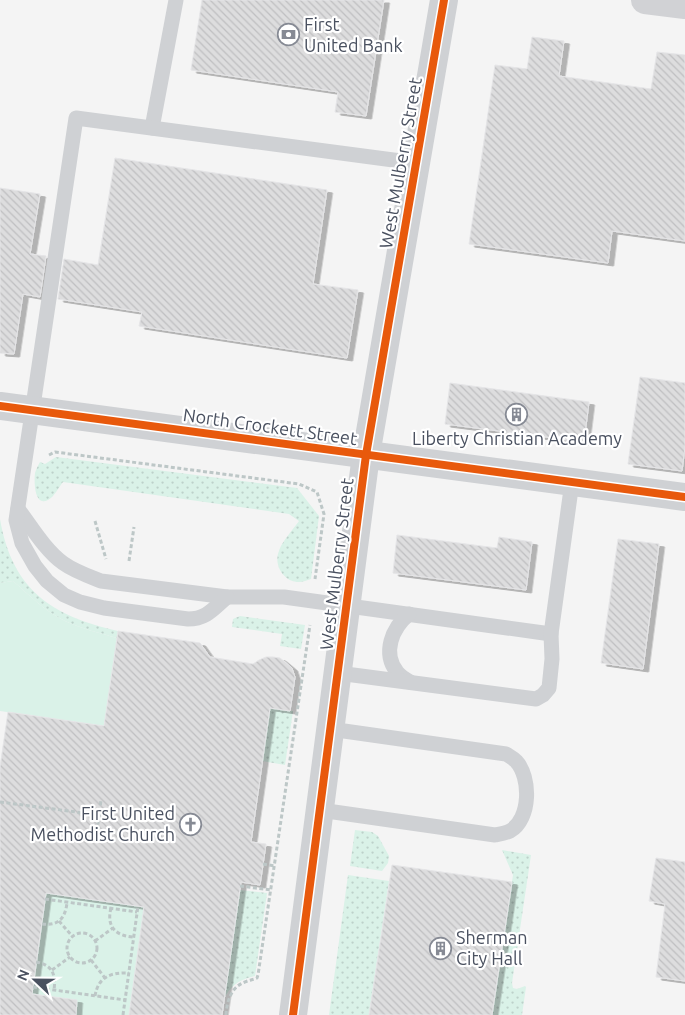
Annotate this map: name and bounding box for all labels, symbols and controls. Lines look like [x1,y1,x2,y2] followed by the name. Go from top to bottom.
[304,14,403,55] place label: First United Bank
[276,23,300,47] bank icon: First United Bank
[375,76,425,250] street label: West Mulberry Street
[505,402,529,426] building icon: Liberty Christian Academy
[182,404,359,448] street label: North Crockett Street
[412,428,622,448] place label: Liberty Christian Academy
[316,477,357,651] street label: West Mulberry Street
[31,803,175,844] place label: First United Methodist Church
[179,812,203,836] church icon: First United Methodist Church
[456,927,528,968] place label: Sherman City Hall
[428,936,452,960] building icon: Sherman City Hall
[10,955,60,1005] north arrow
[14,967,32,983] text: N

